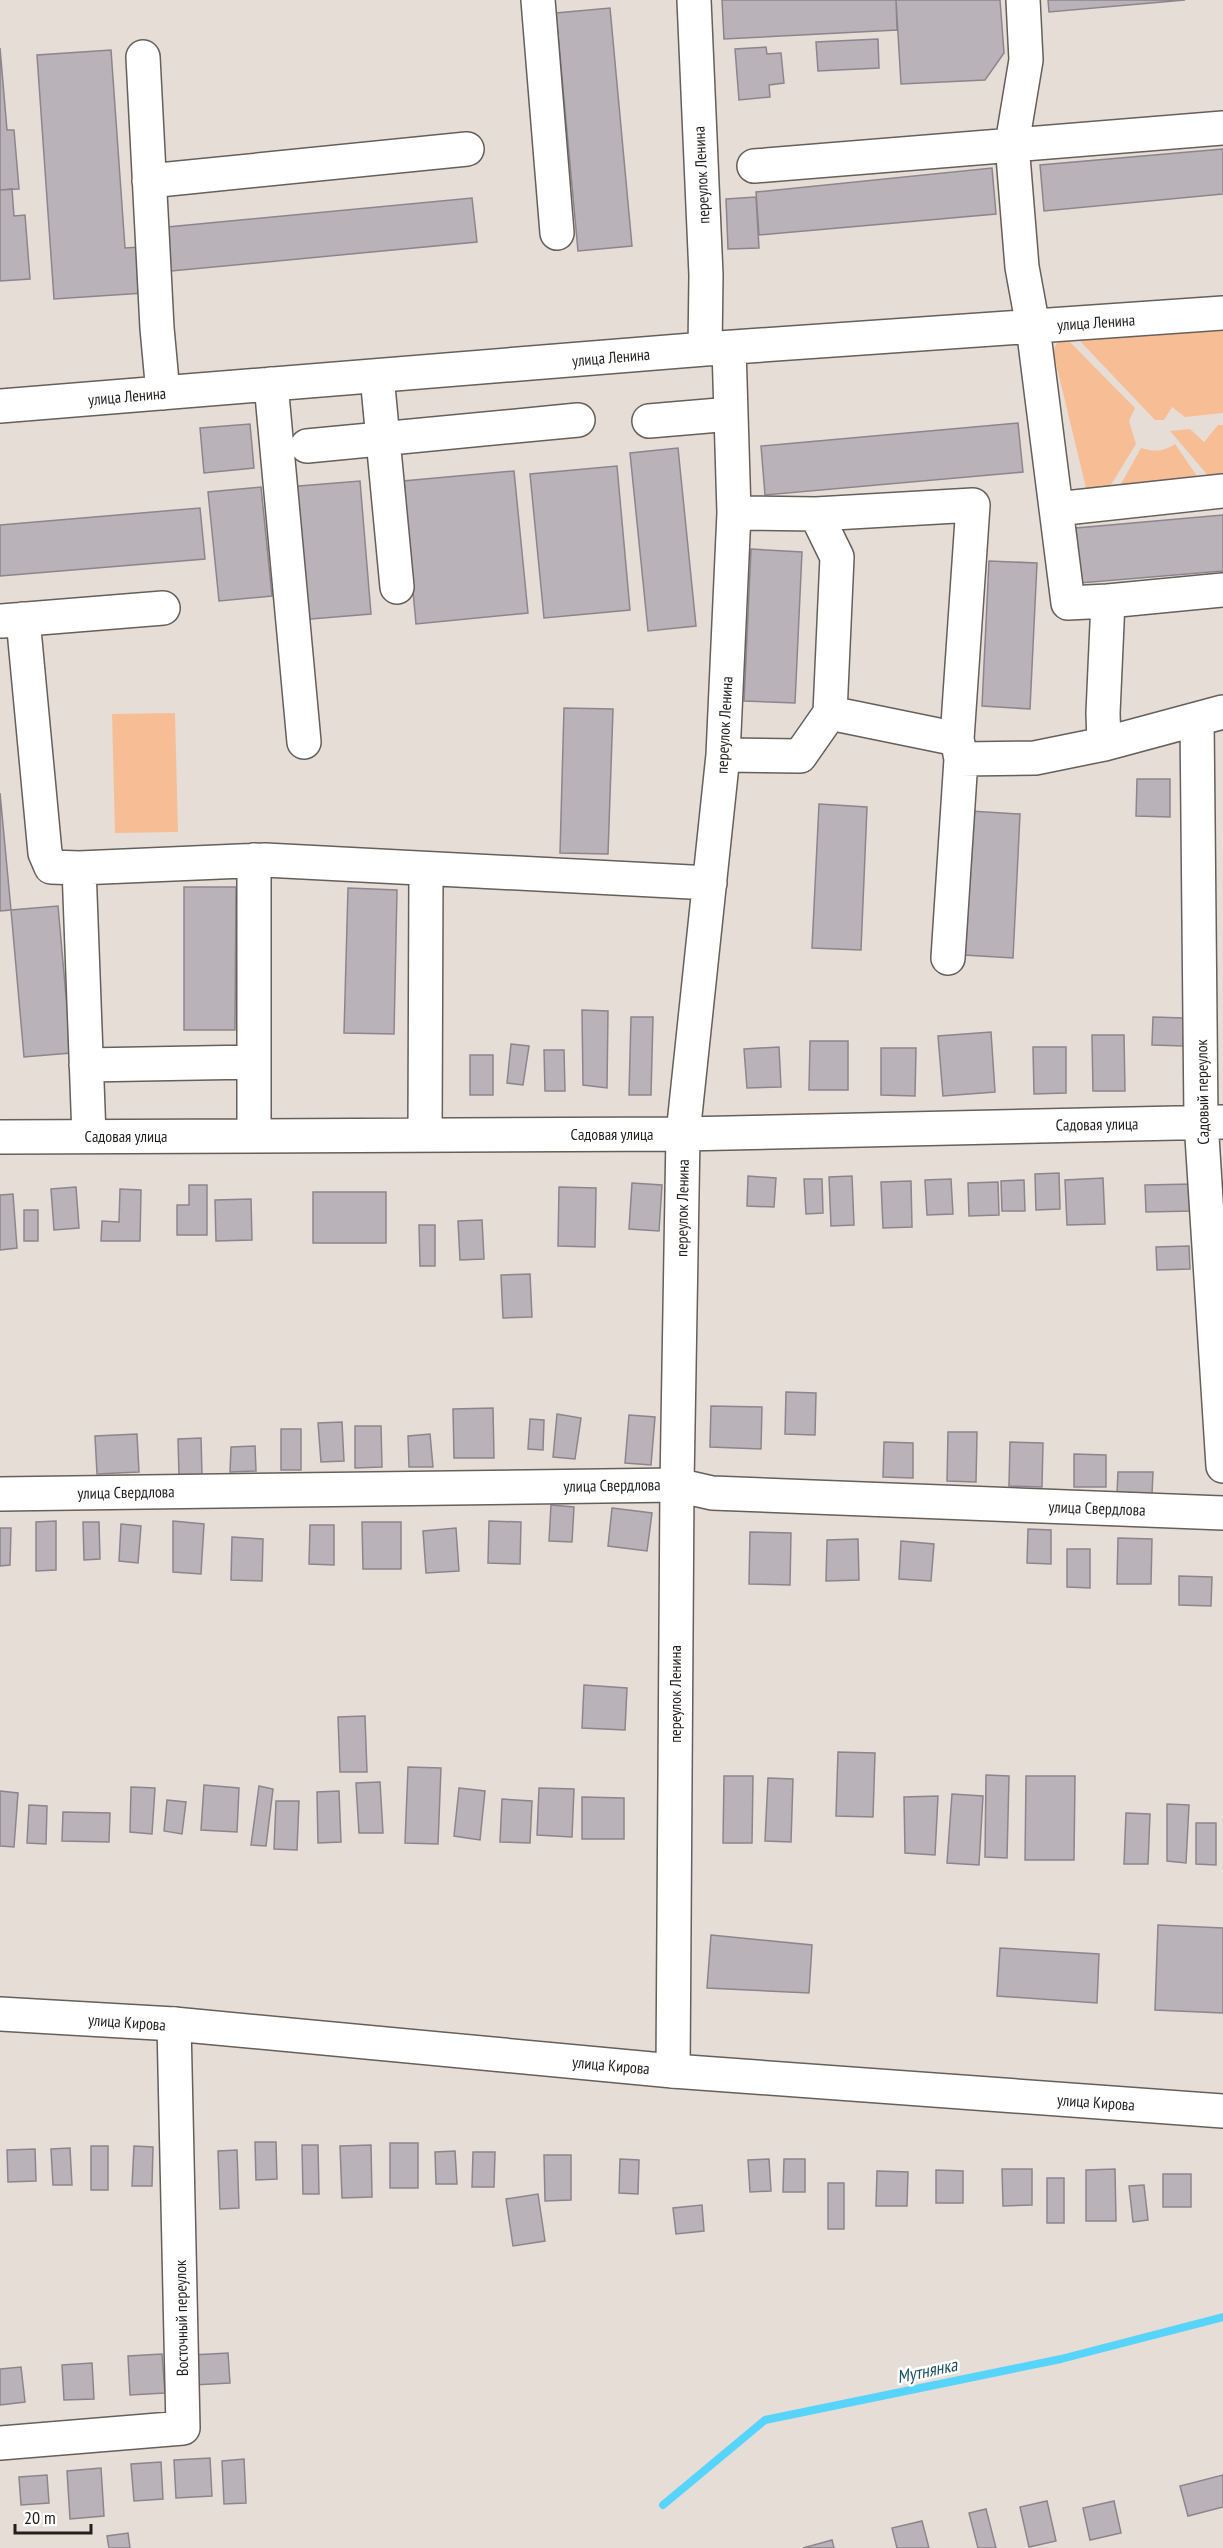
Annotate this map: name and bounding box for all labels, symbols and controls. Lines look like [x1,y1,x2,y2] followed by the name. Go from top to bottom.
[688,126,714,224] street label: переулок Ленина
[1056,309,1136,335] street label: улица Ленина
[571,344,651,370] street label: улица Ленина
[87,383,167,409] street label: улица Ленина
[711,676,737,774] street label: переулок Ленина
[1191,1038,1213,1145] street label: Садовый переулок
[1055,1113,1139,1135] street label: Садовая улица
[571,1124,653,1144] street label: Садовая улица
[85,1126,167,1146] street label: Садовая улица
[671,1159,693,1257] street label: переулок Ленина
[563,1474,661,1496] street label: улица Свердлова
[77,1481,175,1503] street label: улица Свердлова
[1048,1496,1146,1520] street label: улица Свердлова
[665,1645,685,1743] street label: переулок Ленина
[87,2009,167,2035] street label: улица Кирова
[571,2052,651,2078] street label: улица Кирова
[1056,2089,1136,2115] street label: улица Кирова
[170,2259,192,2376] street label: Восточный переулок
[895,2353,960,2388] water label: Мутнянка
[15,2497,92,2535] scale bar
[24,2506,56,2529] text: 20 m

